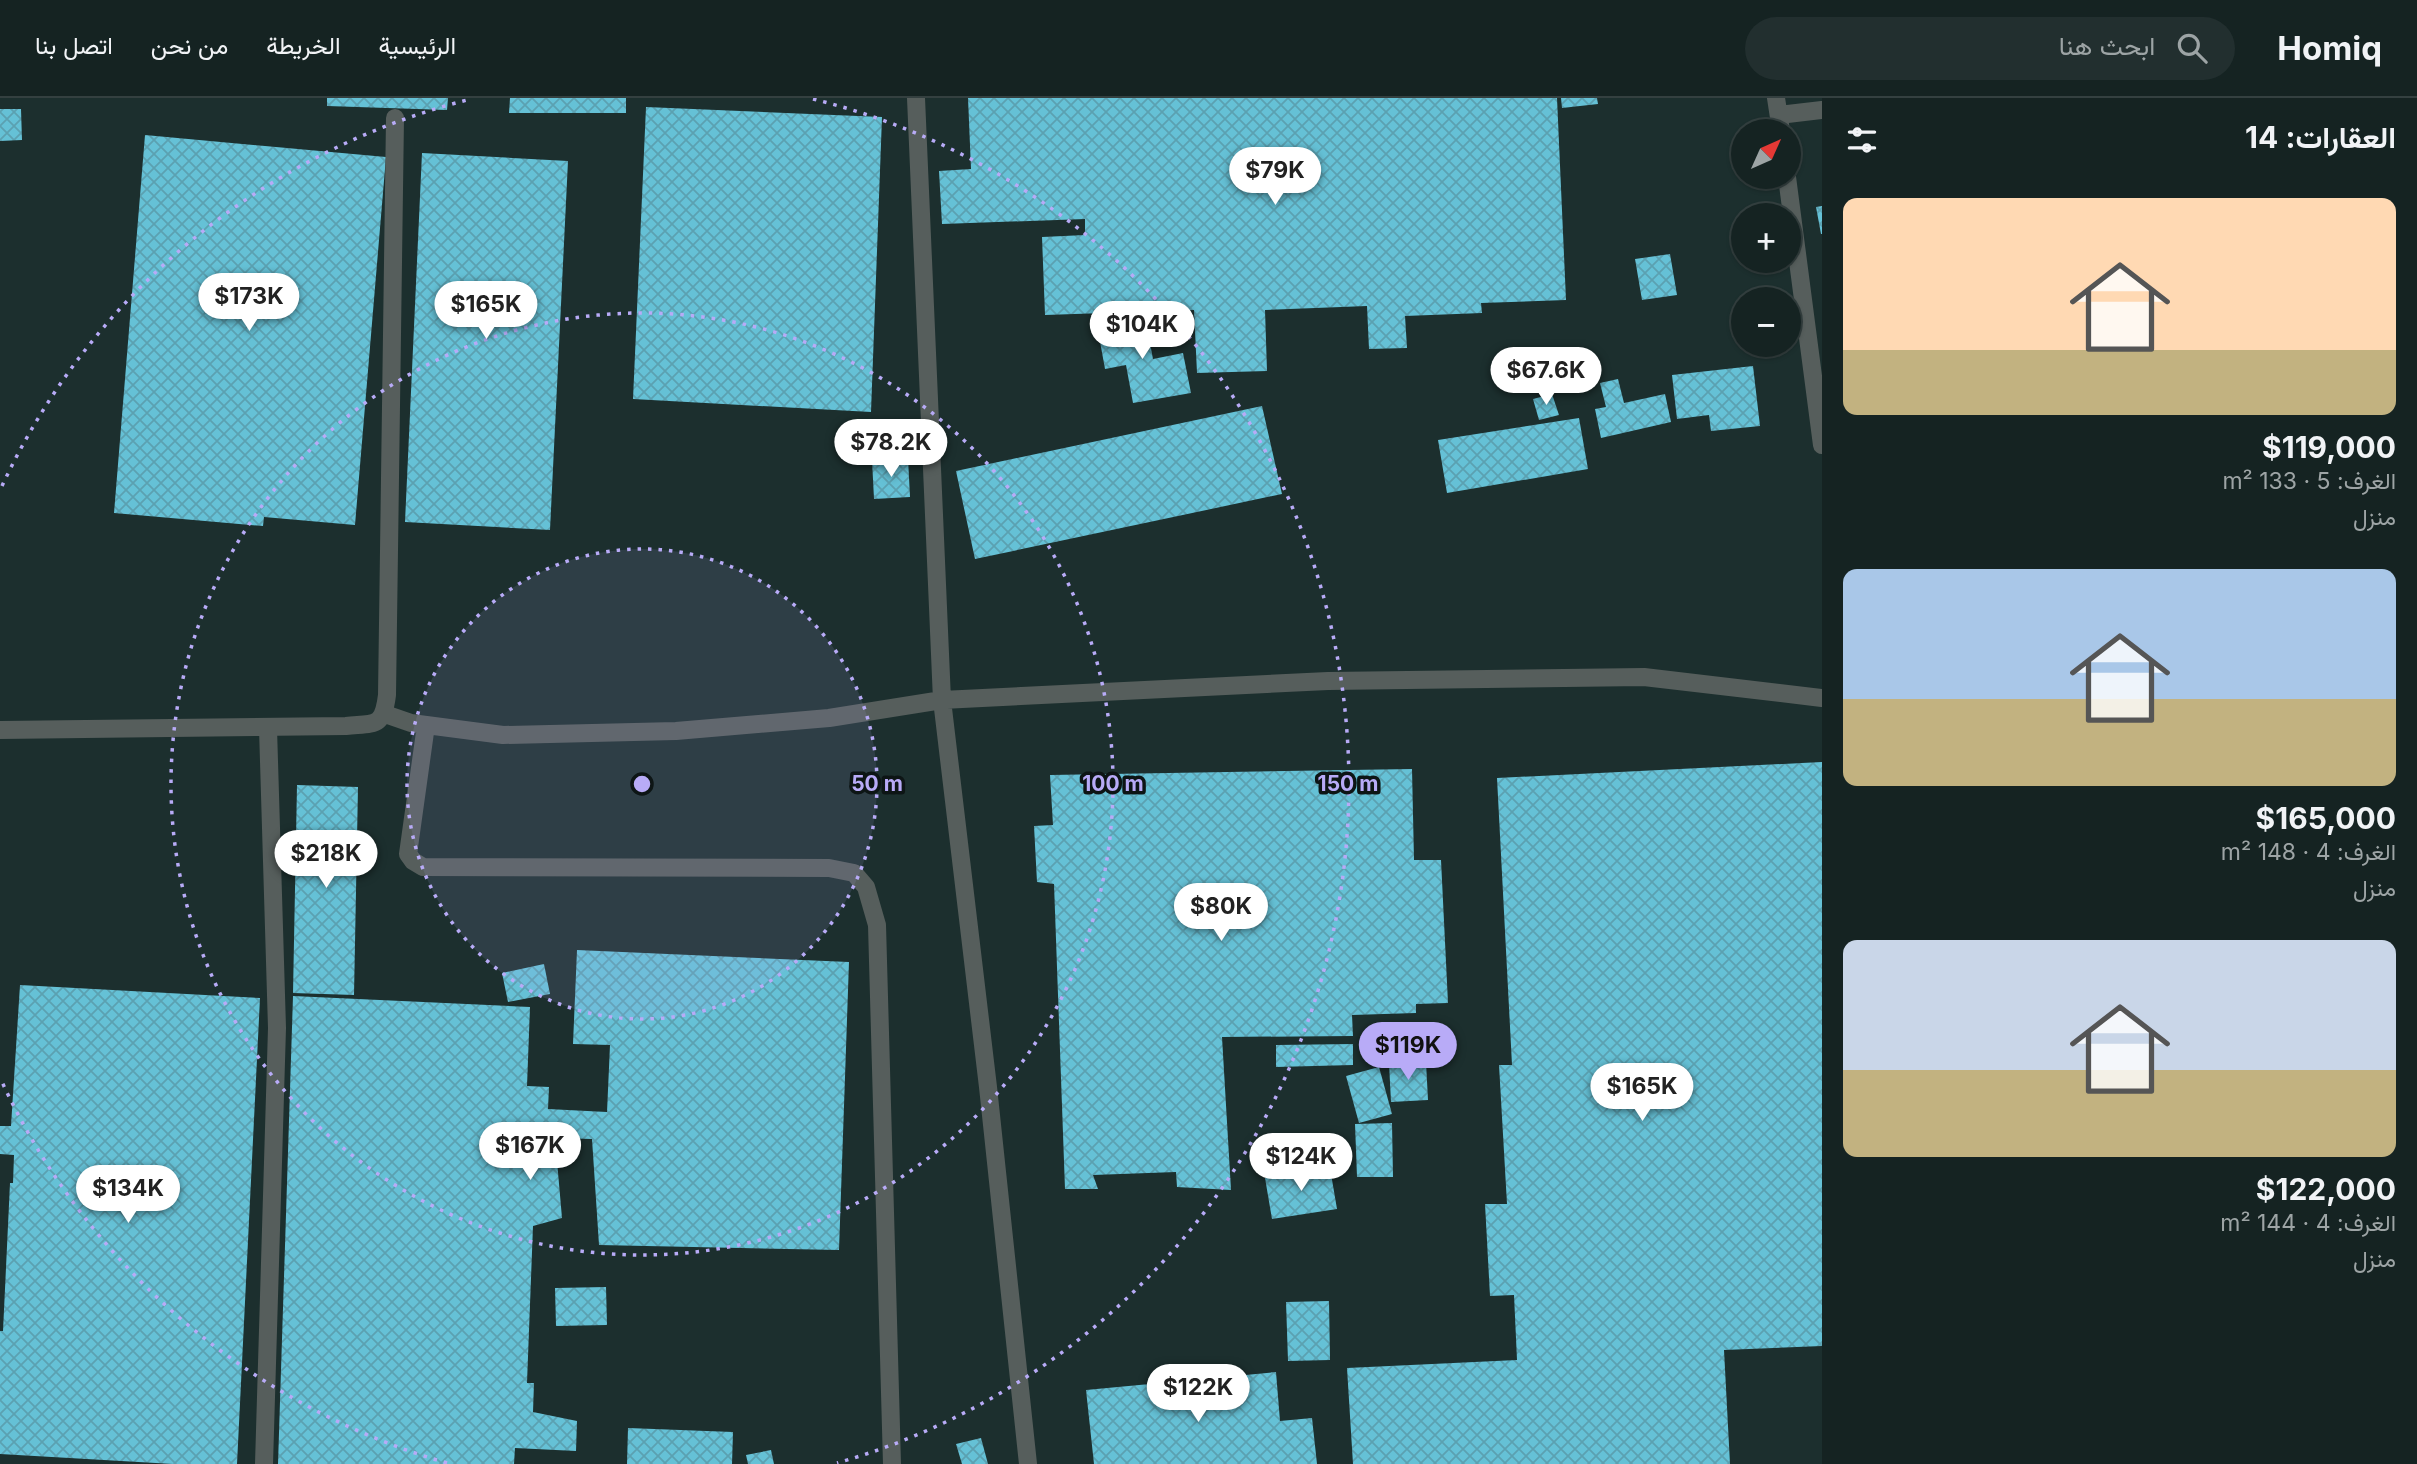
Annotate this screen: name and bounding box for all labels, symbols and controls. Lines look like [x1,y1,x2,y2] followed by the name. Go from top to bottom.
[1745,17,2235,80] search box
[2277,28,2382,68] text: Homiq
[2173,29,2211,67] icon: search
[2059,30,2155,61] text: ابحث هنا
[35,31,113,60] text: اتصل بنا
[151,31,228,60] text: من نحن
[266,31,340,60] text: الخريطة
[378,31,456,60] text: الرئيسية
[1731,119,1801,189] north arrow
[1731,119,1801,357] map controls
[2245,119,2396,155] text: العقارات: 14
[1843,121,1881,159] icon: filters
[1234,148,1316,207] pin: $79K
[1245,156,1305,184] text: $79K
[1731,203,1801,273] button: +
[2057,244,2183,370] icon: home
[200,274,298,333] pin: $173K
[214,282,284,310] text: $173K
[437,282,535,341] pin: $165K
[1731,287,1801,357] button: −
[450,290,522,318] text: $165K
[1093,302,1191,361] pin: $104K
[1106,310,1178,338] text: $104K
[1489,348,1603,407] pin: $67.6K
[1507,356,1585,384] text: $67.6K
[834,420,948,479] pin: $78.2K
[850,428,932,456] text: $78.2K
[2262,429,2396,465] text: $119,000
[2222,467,2396,495] text: الغرف: 5 · 133 m²
[2353,503,2396,531] text: منزل
[2057,615,2183,741] icon: home
[851,771,903,796] text: 50 m
[1082,771,1144,796] text: 100 m
[1318,771,1378,796] text: 150 m
[630,772,654,796] centre of rings
[2256,800,2396,836] text: $165,000
[277,830,375,890] pin: $218K
[2221,838,2396,866] text: الغرف: 4 · 148 m²
[291,839,361,867] text: $218K
[2353,874,2396,902] text: منزل
[1180,884,1262,943] pin: $80K
[1190,892,1252,920] text: $80K
[2057,986,2183,1112] icon: home
[1359,1023,1457,1082] pin: $119K
[1375,1031,1441,1059] text: $119K
[1593,1063,1691,1123] pin: $165K
[1606,1072,1678,1100] text: $165K
[481,1122,579,1182] pin: $167K
[495,1131,565,1159] text: $167K
[1252,1134,1350,1193] pin: $124K
[1265,1142,1337,1170] text: $124K
[79,1166,177,1225] pin: $134K
[2256,1171,2396,1207] text: $122,000
[92,1174,164,1202] text: $134K
[2220,1209,2396,1237] text: الغرف: 4 · 144 m²
[2353,1245,2396,1273] text: منزل
[1149,1364,1247,1424] pin: $122K
[1163,1373,1233,1401] text: $122K

